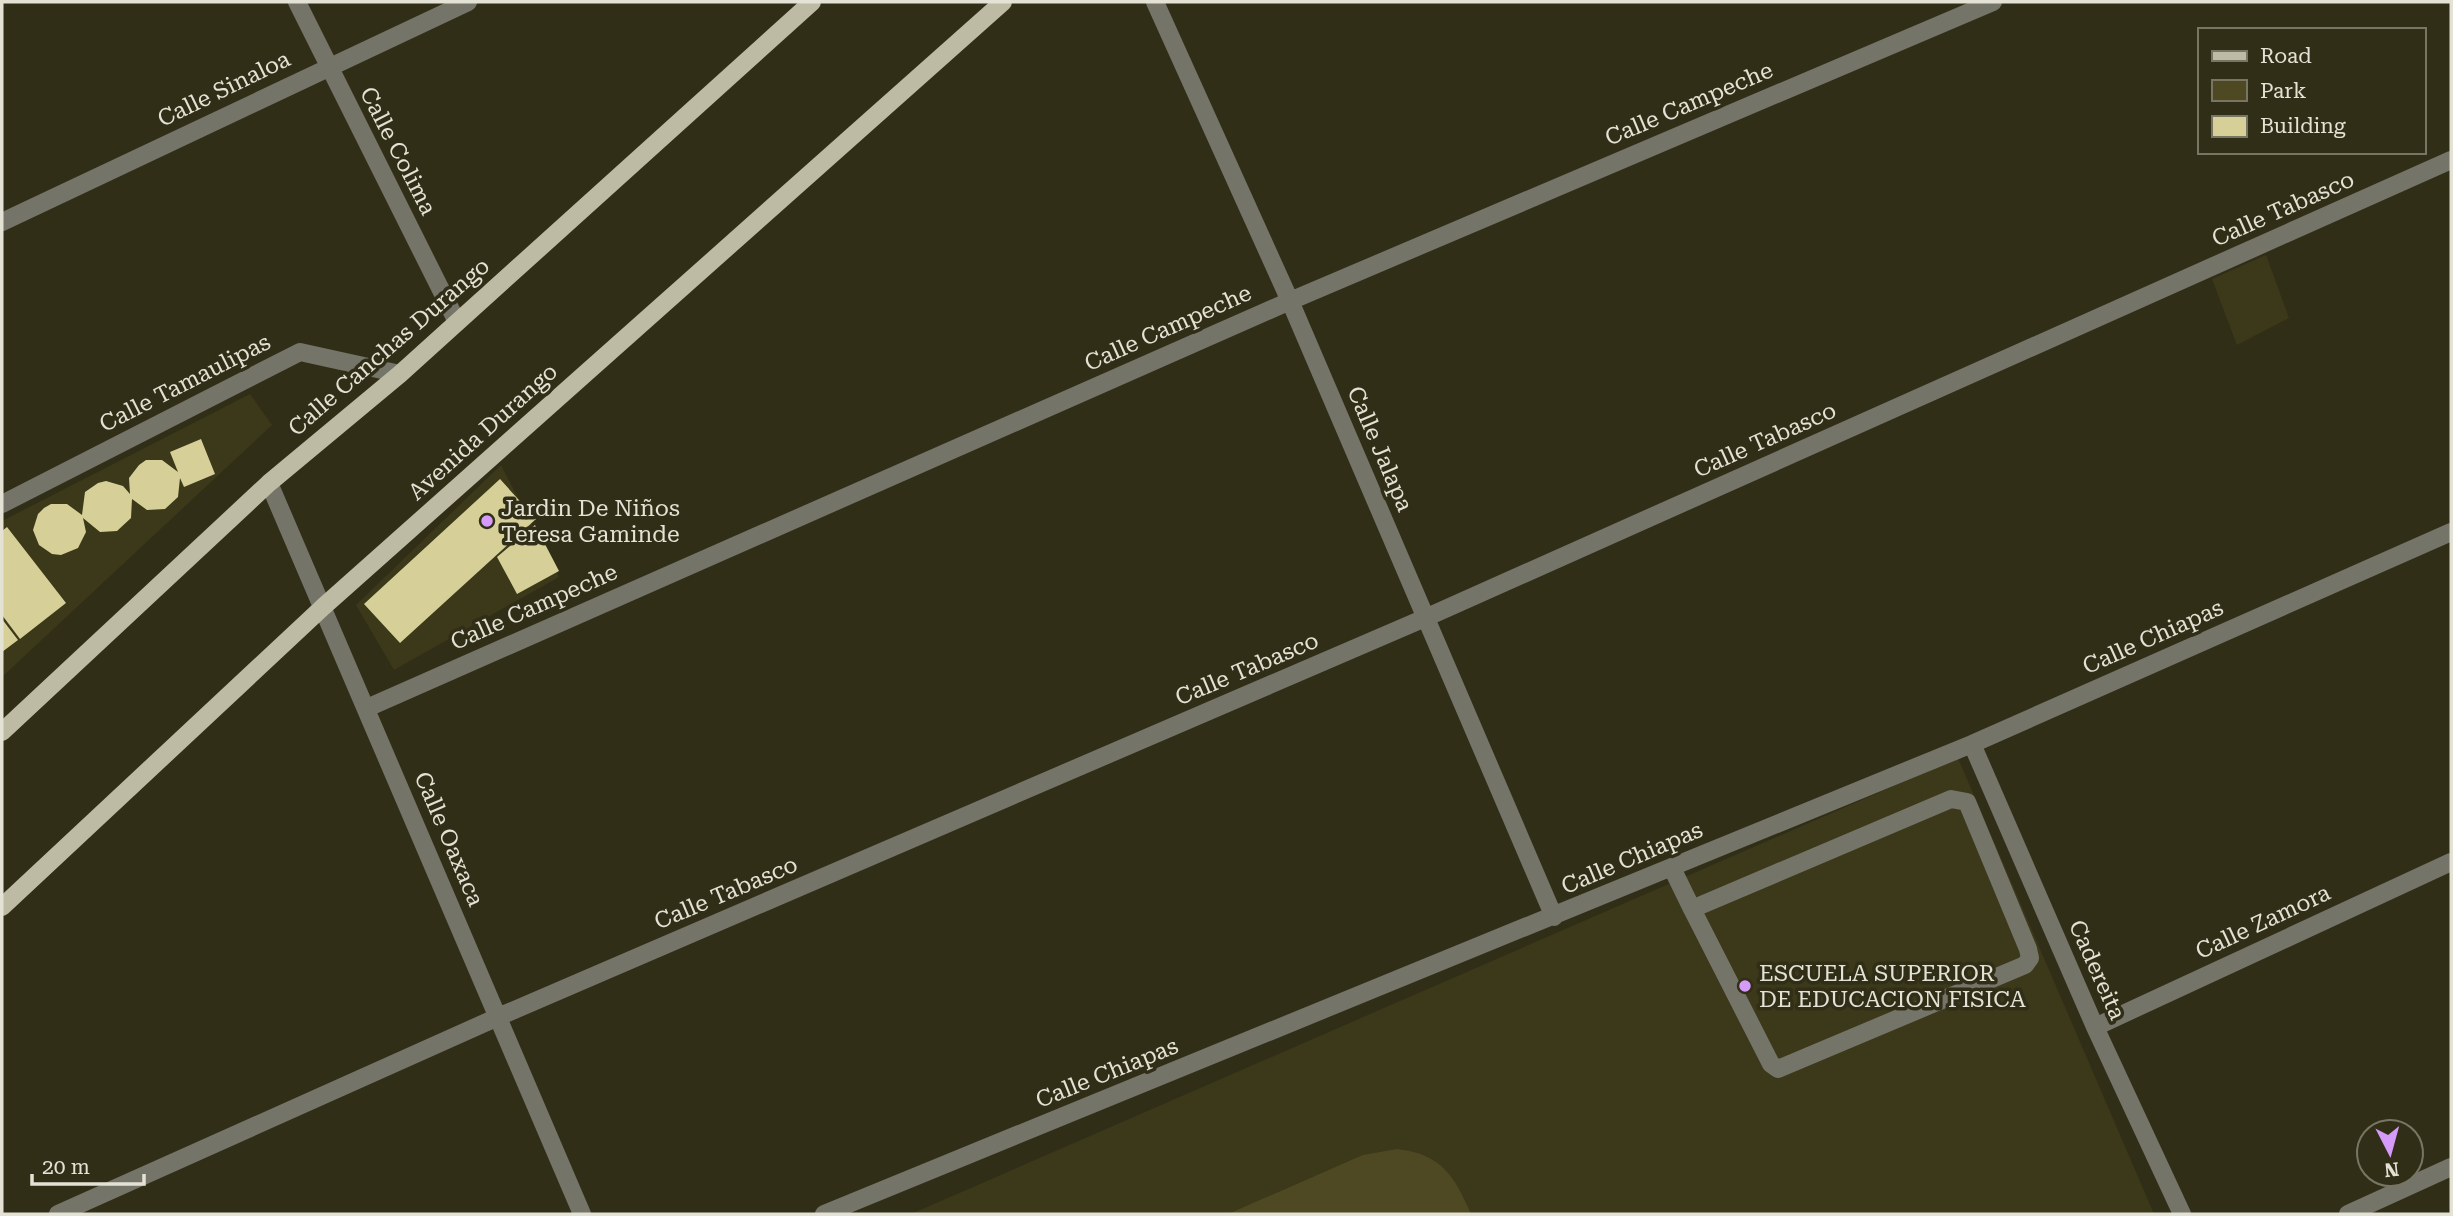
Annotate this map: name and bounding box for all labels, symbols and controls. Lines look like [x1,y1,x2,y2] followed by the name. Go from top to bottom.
[2198,28,2425,154] legend
[2260,44,2312,68] text: Road
[153,45,295,133] street label: Calle Sinaloa
[1601,56,1777,152] street label: Calle Campeche
[2260,79,2306,103] text: Park
[354,82,442,220] street label: Calle Colima
[2260,114,2346,138] text: Building
[2208,166,2358,252] street label: Calle Tabasco
[283,252,495,442] street label: Calle Canchas Durango
[1080,279,1256,377] street label: Calle Campeche
[95,328,275,438] street label: Calle Tamaulipas
[403,358,563,506] street label: Avenida Durango
[1342,382,1419,516] street label: Calle Jalapa
[1690,397,1840,483] street label: Calle Tabasco
[501,495,680,548] place label: Jardin De Niños Teresa Gaminde
[479,513,495,529] marker: Jardin De Niños Teresa Gaminde
[446,558,622,656] street label: Calle Campeche
[2079,594,2228,680] street label: Calle Chiapas
[1171,627,1323,711] street label: Calle Tabasco
[409,768,490,911] street label: Calle Oaxaca
[1557,816,1707,900] street label: Calle Chiapas
[650,851,802,935] street label: Calle Tabasco
[2191,879,2335,965] street label: Calle Zamora
[2063,916,2131,1024] street label: Cadereita
[1759,960,2026,1013] place label: ESCUELA SUPERIOR DE EDUCACION FISICA
[1737,978,1753,994] marker: ESCUELA SUPERIOR DE EDUCACION FISICA
[1032,1032,1182,1114] street label: Calle Chiapas
[2355,1118,2425,1188] north arrow
[32,1142,144,1186] scale bar
[42,1155,90,1179] text: 20 m
[2383,1157,2400,1182] text: N

